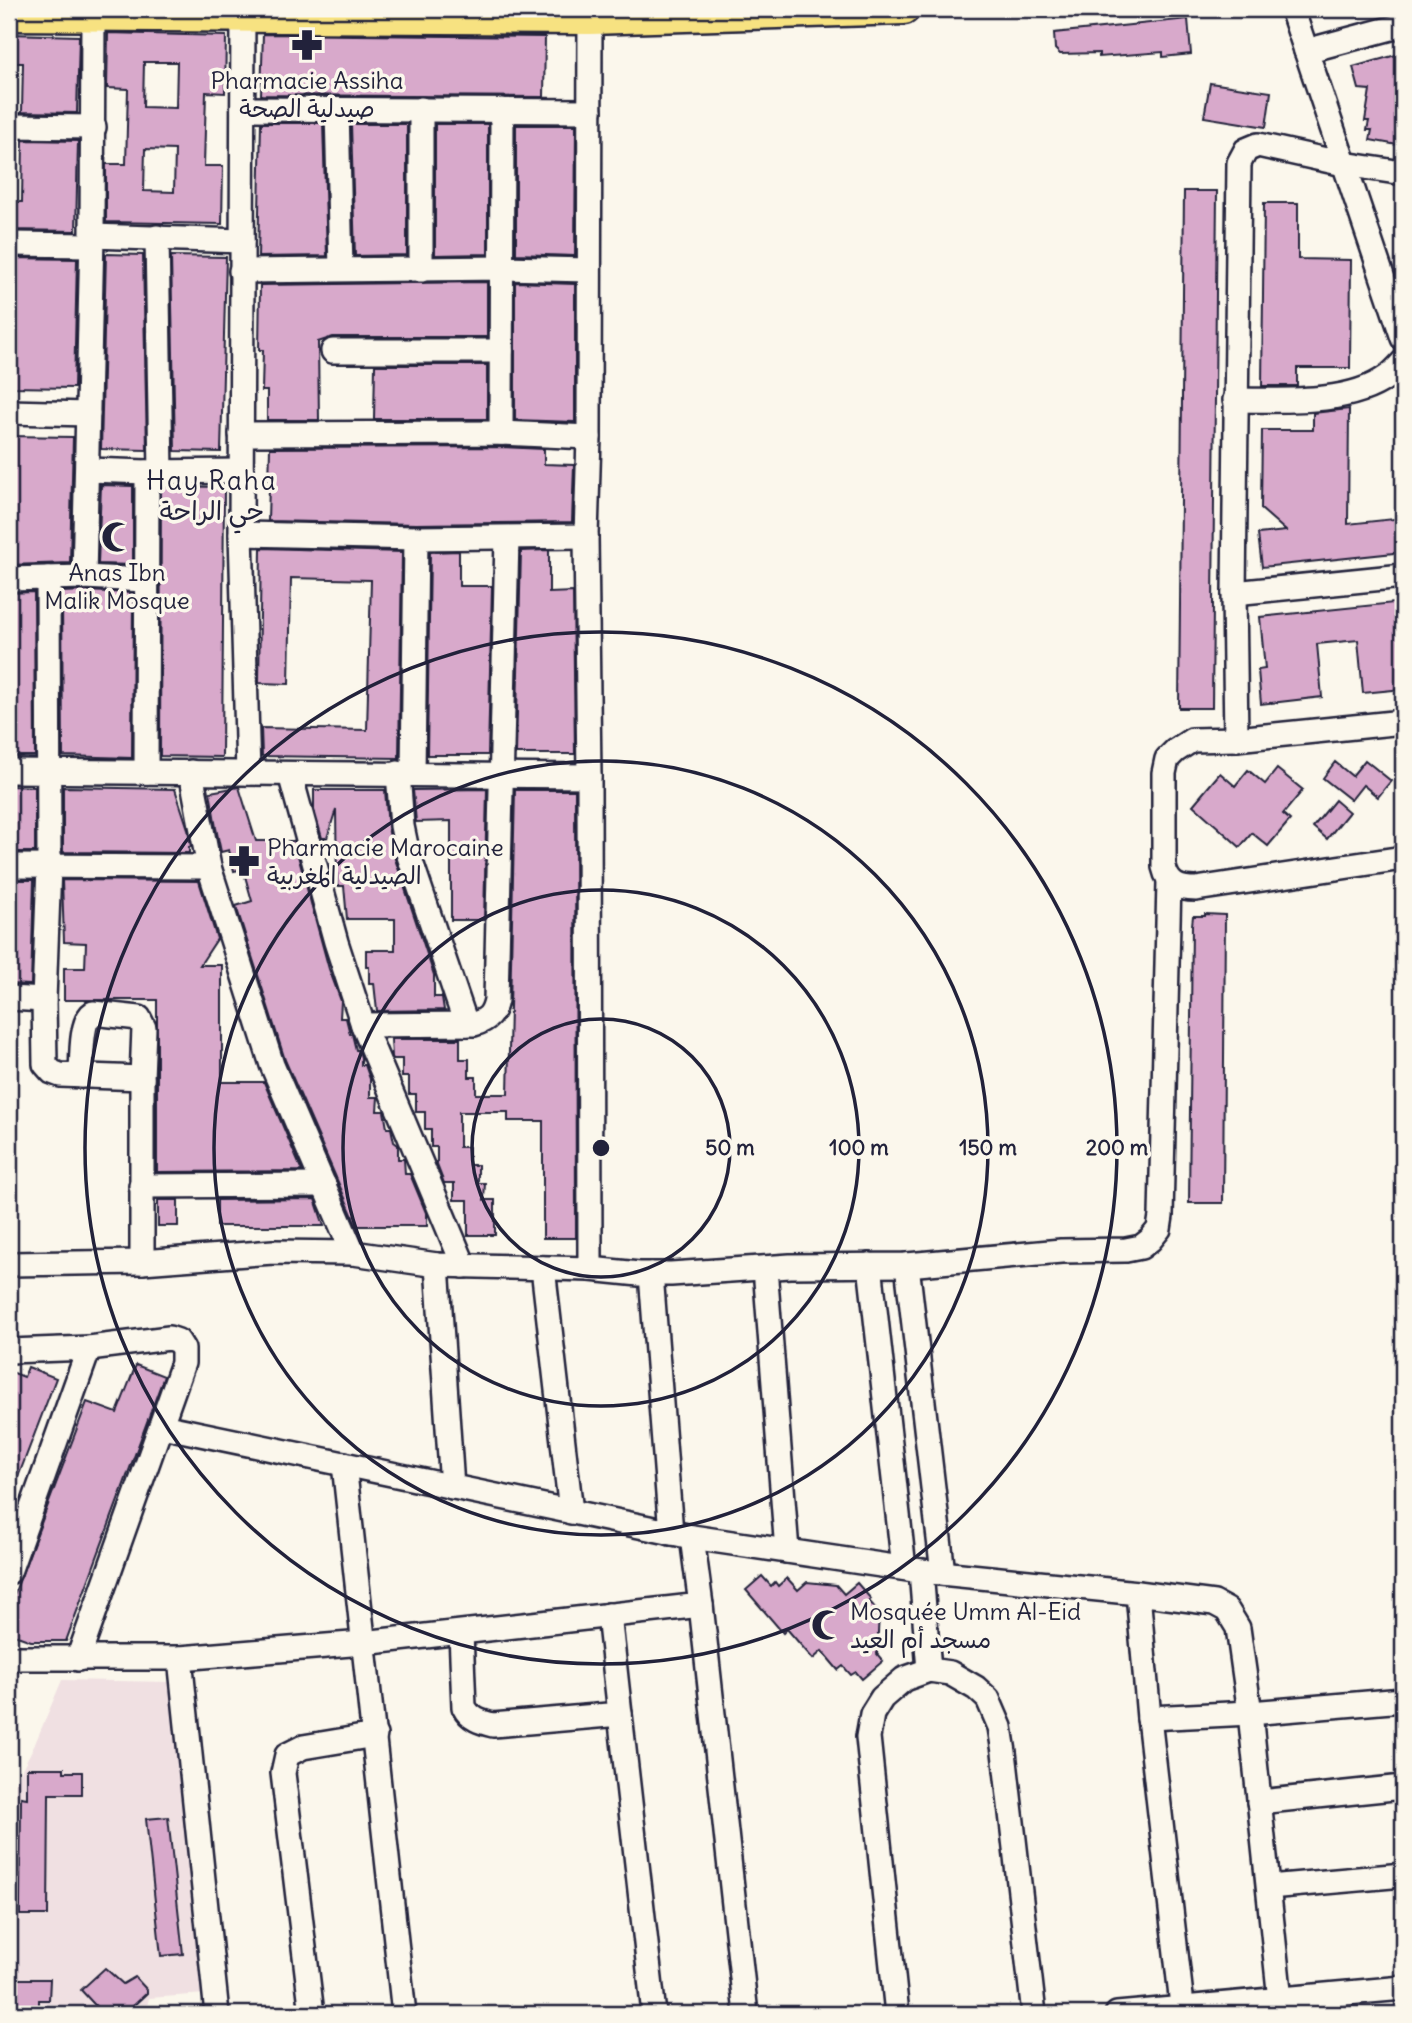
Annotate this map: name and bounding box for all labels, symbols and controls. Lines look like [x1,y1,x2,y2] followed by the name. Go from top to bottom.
[290,28,324,62] pharmacy icon: Pharmacie Assiha صيدلية الصحة
[211,65,403,123] place label: Pharmacie Assiha صيدلية الصحة
[146,464,278,534] district label: Hay Raha حي الراحة
[100,520,134,554] mosque icon: Anas Ibn Malik Mosque
[44,557,190,615] place label: Anas Ibn Malik Mosque
[267,832,504,890] place label: Pharmacie Marocaine الصيدلية المغربية
[227,844,261,878] pharmacy icon: Pharmacie Marocaine الصيدلية المغربية
[705,1134,755,1161] text: 50 m
[829,1134,889,1161] text: 100 m
[959,1134,1017,1161] text: 150 m
[1086,1134,1149,1161] text: 200 m
[589,1136,613,1160] centre of rings
[850,1596,1081,1658] place label: Mosquée Umm Al-Eid مسجد أم العيد
[810,1608,844,1642] mosque icon: Mosquée Umm Al-Eid مسجد أم العيد

